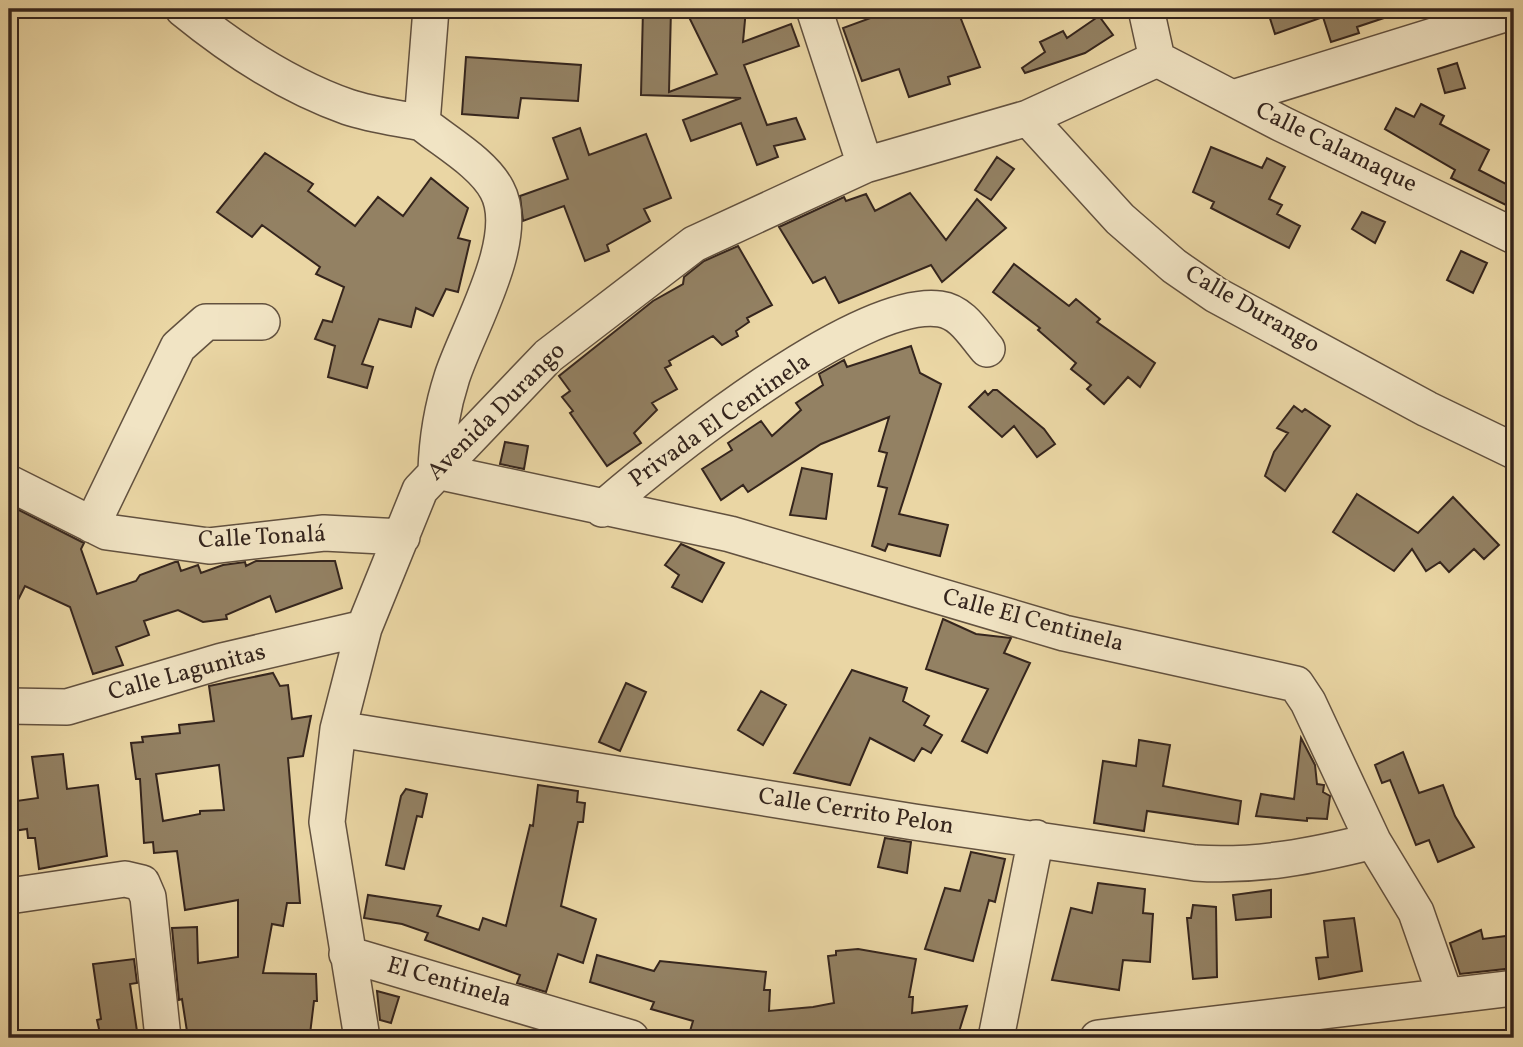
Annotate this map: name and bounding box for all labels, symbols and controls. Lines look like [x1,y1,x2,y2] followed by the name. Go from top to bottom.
[1249,94,1423,202] street label: Calle Calamaque
[1178,258,1326,362] street label: Calle Durango
[420,335,574,489] street label: Avenida Durango
[622,346,818,496] street label: Privada El Centinela
[197,518,327,558] street label: Calle Tonalá
[939,580,1127,662] street label: Calle El Centinela
[105,636,269,710] street label: Calle Lagunitas
[756,780,956,844] street label: Calle Cerrito Pelon
[383,949,515,1017] street label: El Centinela

